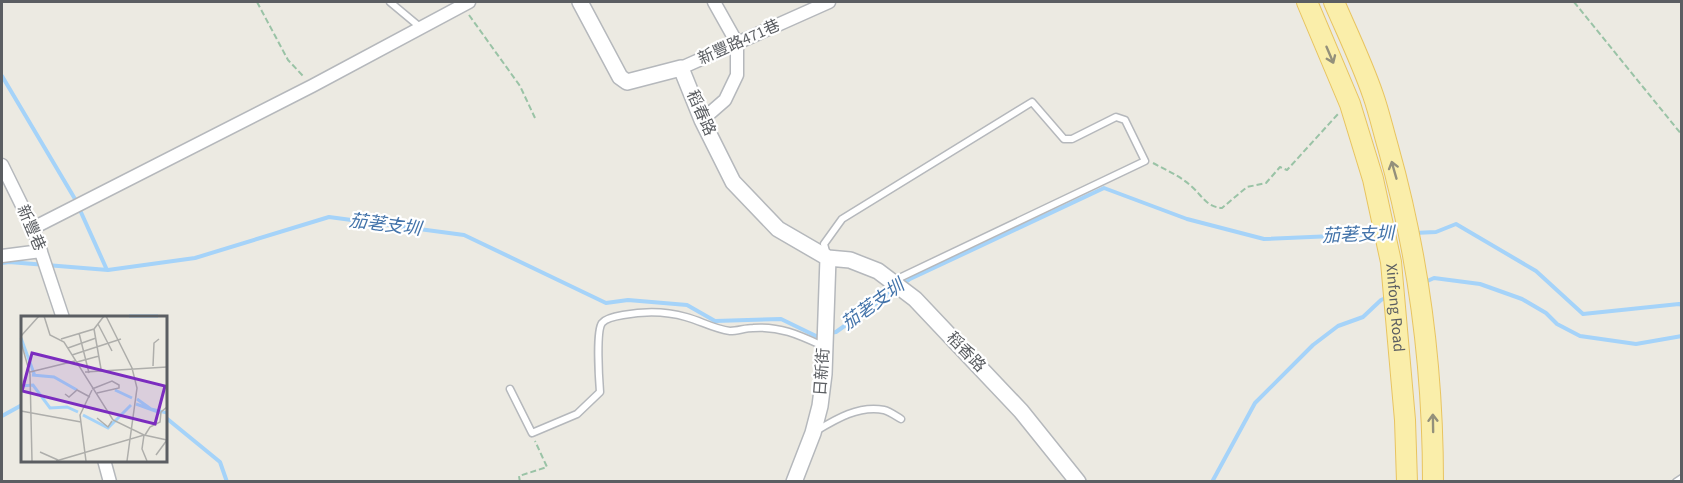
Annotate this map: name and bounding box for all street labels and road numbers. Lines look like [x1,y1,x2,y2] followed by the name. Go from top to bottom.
[694,14,784,70] street label: 新豐路471巷
[681,87,721,139] street label: 稻春路
[11,202,51,254] street label: 新豐巷
[1380,263,1410,353] street label: Xinfong Road
[941,327,991,377] street label: 稻香路
[809,347,835,397] street label: 日新街

